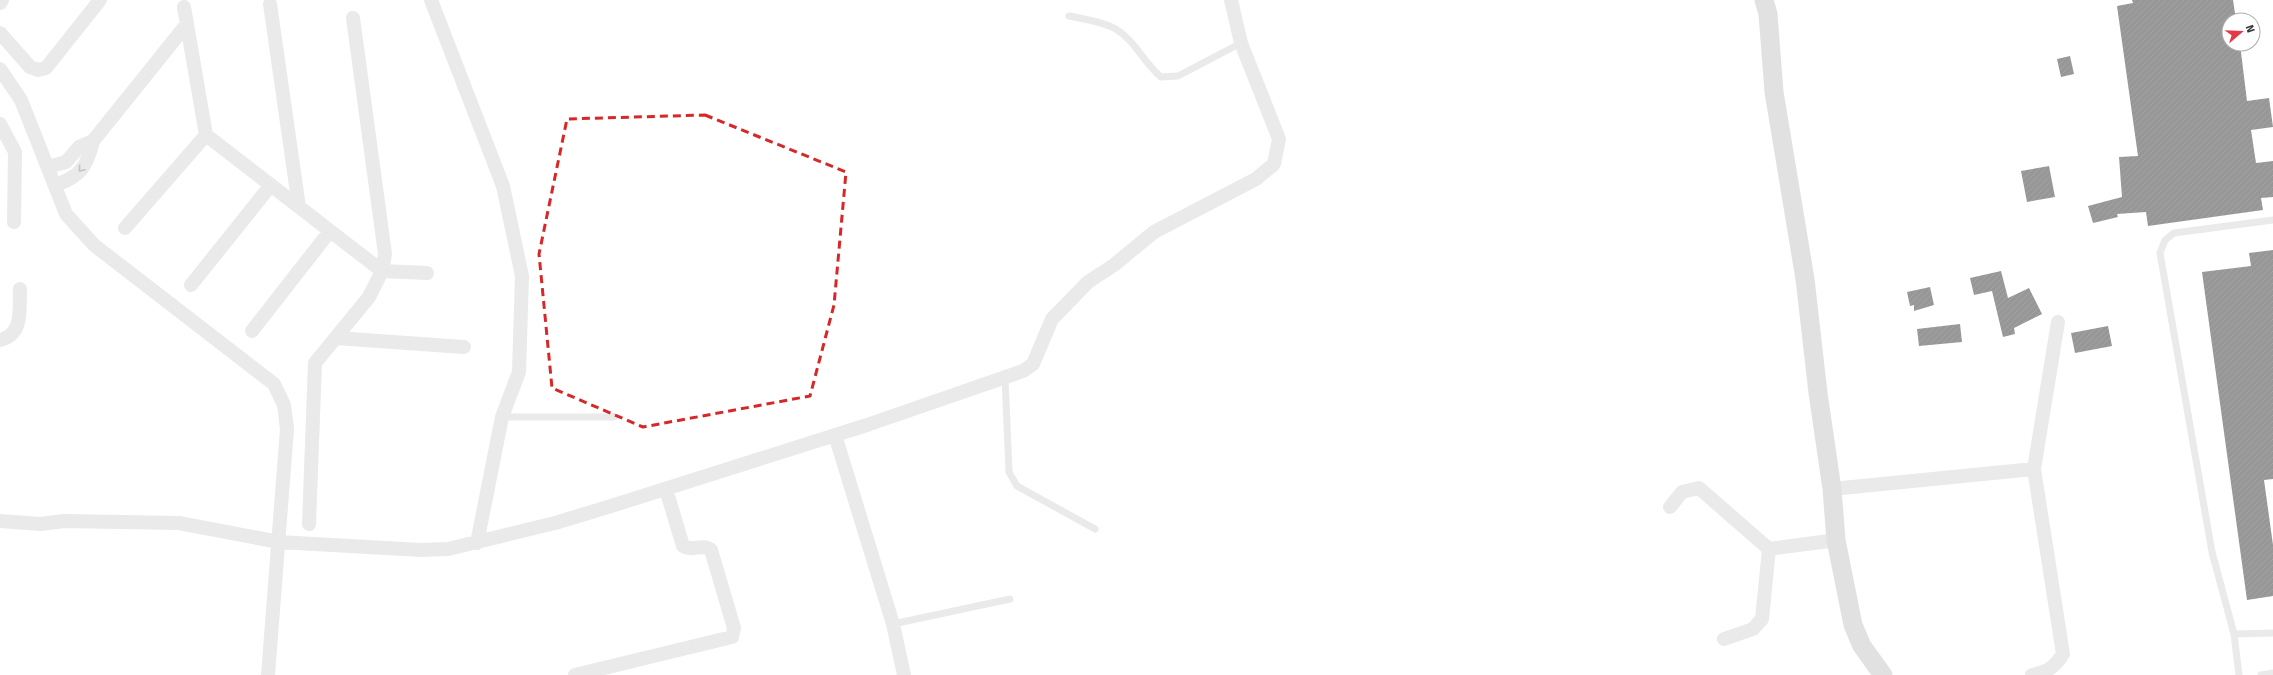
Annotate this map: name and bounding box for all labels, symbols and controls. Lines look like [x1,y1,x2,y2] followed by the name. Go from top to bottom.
[2221,12,2261,52] north arrow
[2243,23,2257,34] text: N
[78,165,85,172] one-way arrow

